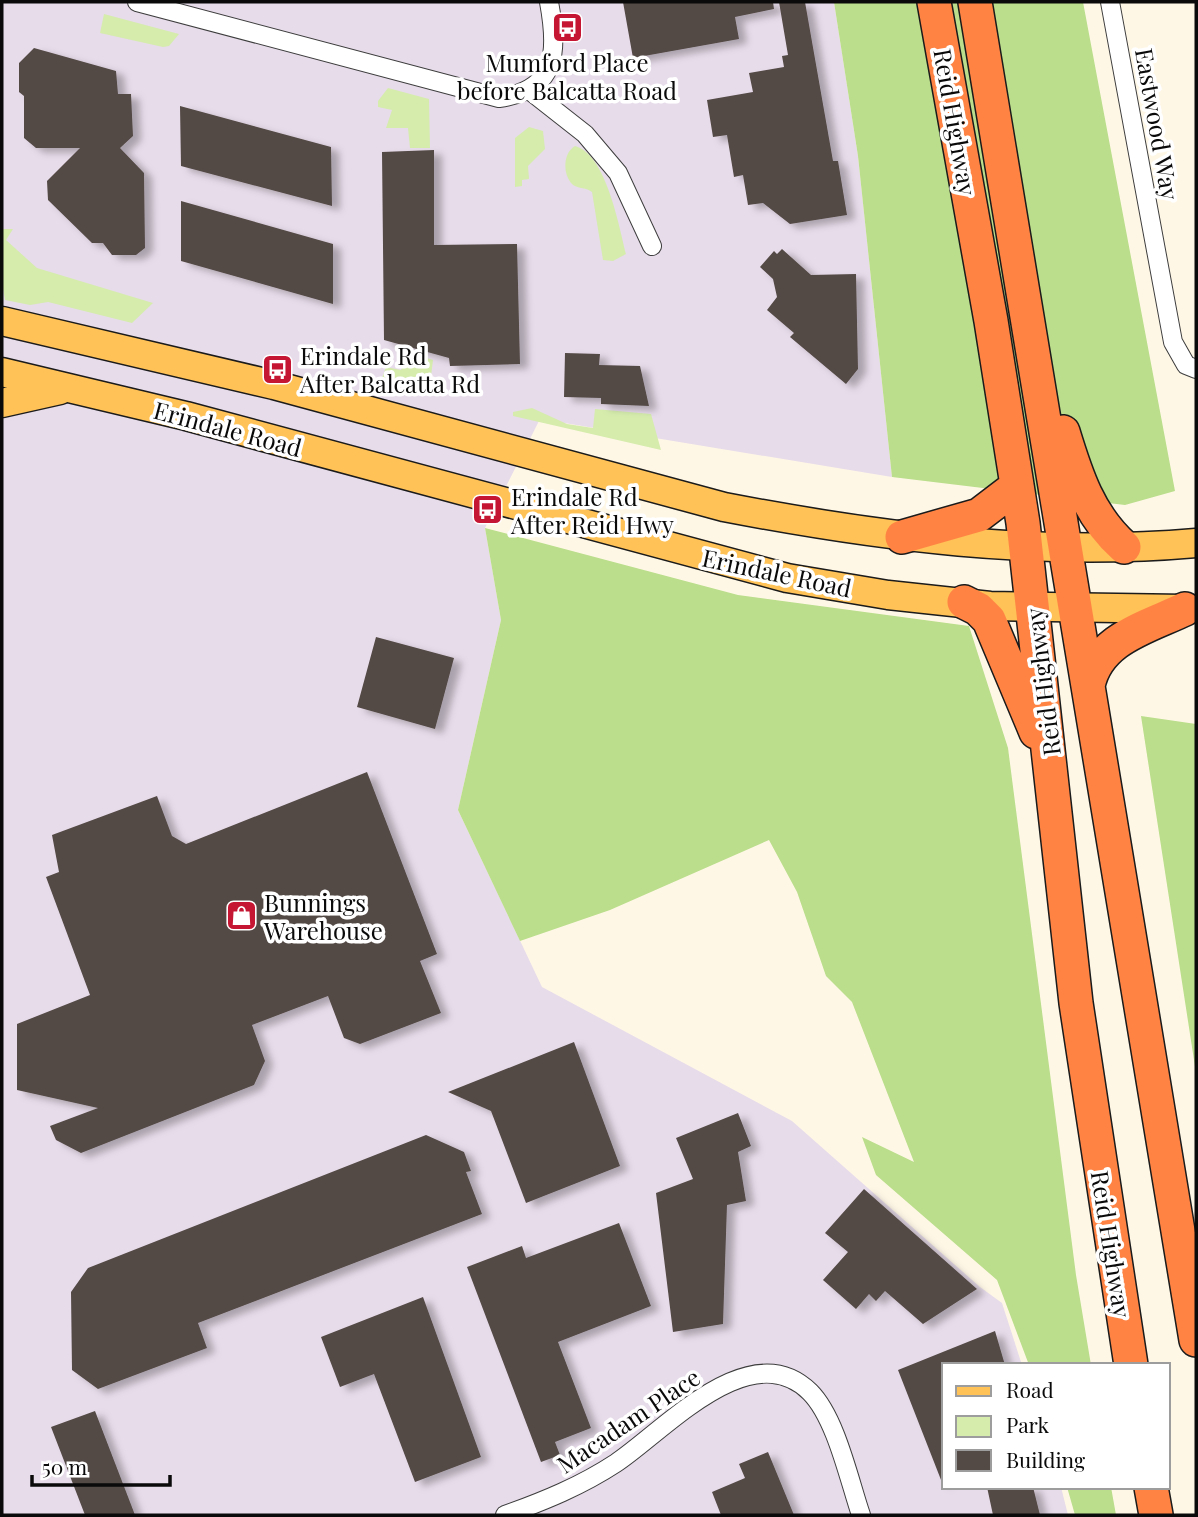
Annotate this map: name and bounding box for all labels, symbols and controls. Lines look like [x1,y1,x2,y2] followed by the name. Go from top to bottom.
[550,11,584,45] bus stop icon: Mumford Place before Balcatta Road
[1129,45,1187,203] street label: Eastwood Way
[457,46,677,106] place label: Mumford Place before Balcatta Road
[927,46,985,198] street label: Reid Highway
[299,339,480,399] place label: Erindale Rd After Balcatta Rd
[260,352,294,386] bus stop icon: Erindale Rd After Balcatta Rd
[150,393,306,463] street label: Erindale Road
[510,480,674,540] place label: Erindale Rd After Reid Hwy
[471,493,505,527] bus stop icon: Erindale Rd After Reid Hwy
[699,541,855,603] street label: Erindale Road
[1017,606,1067,758] street label: Reid Highway
[263,886,383,946] place label: Bunnings Warehouse
[224,899,258,933] shop icon: Bunnings Warehouse
[1085,1168,1139,1320] street label: Reid Highway
[550,1360,706,1480] street label: Macadam Place
[942,1363,1170,1489] legend
[1006,1375,1054,1403] text: Road
[1006,1410,1050,1438] text: Park
[32,1444,170,1488] scale bar
[1006,1445,1085,1473] text: Building
[42,1452,88,1480] text: 50 m

